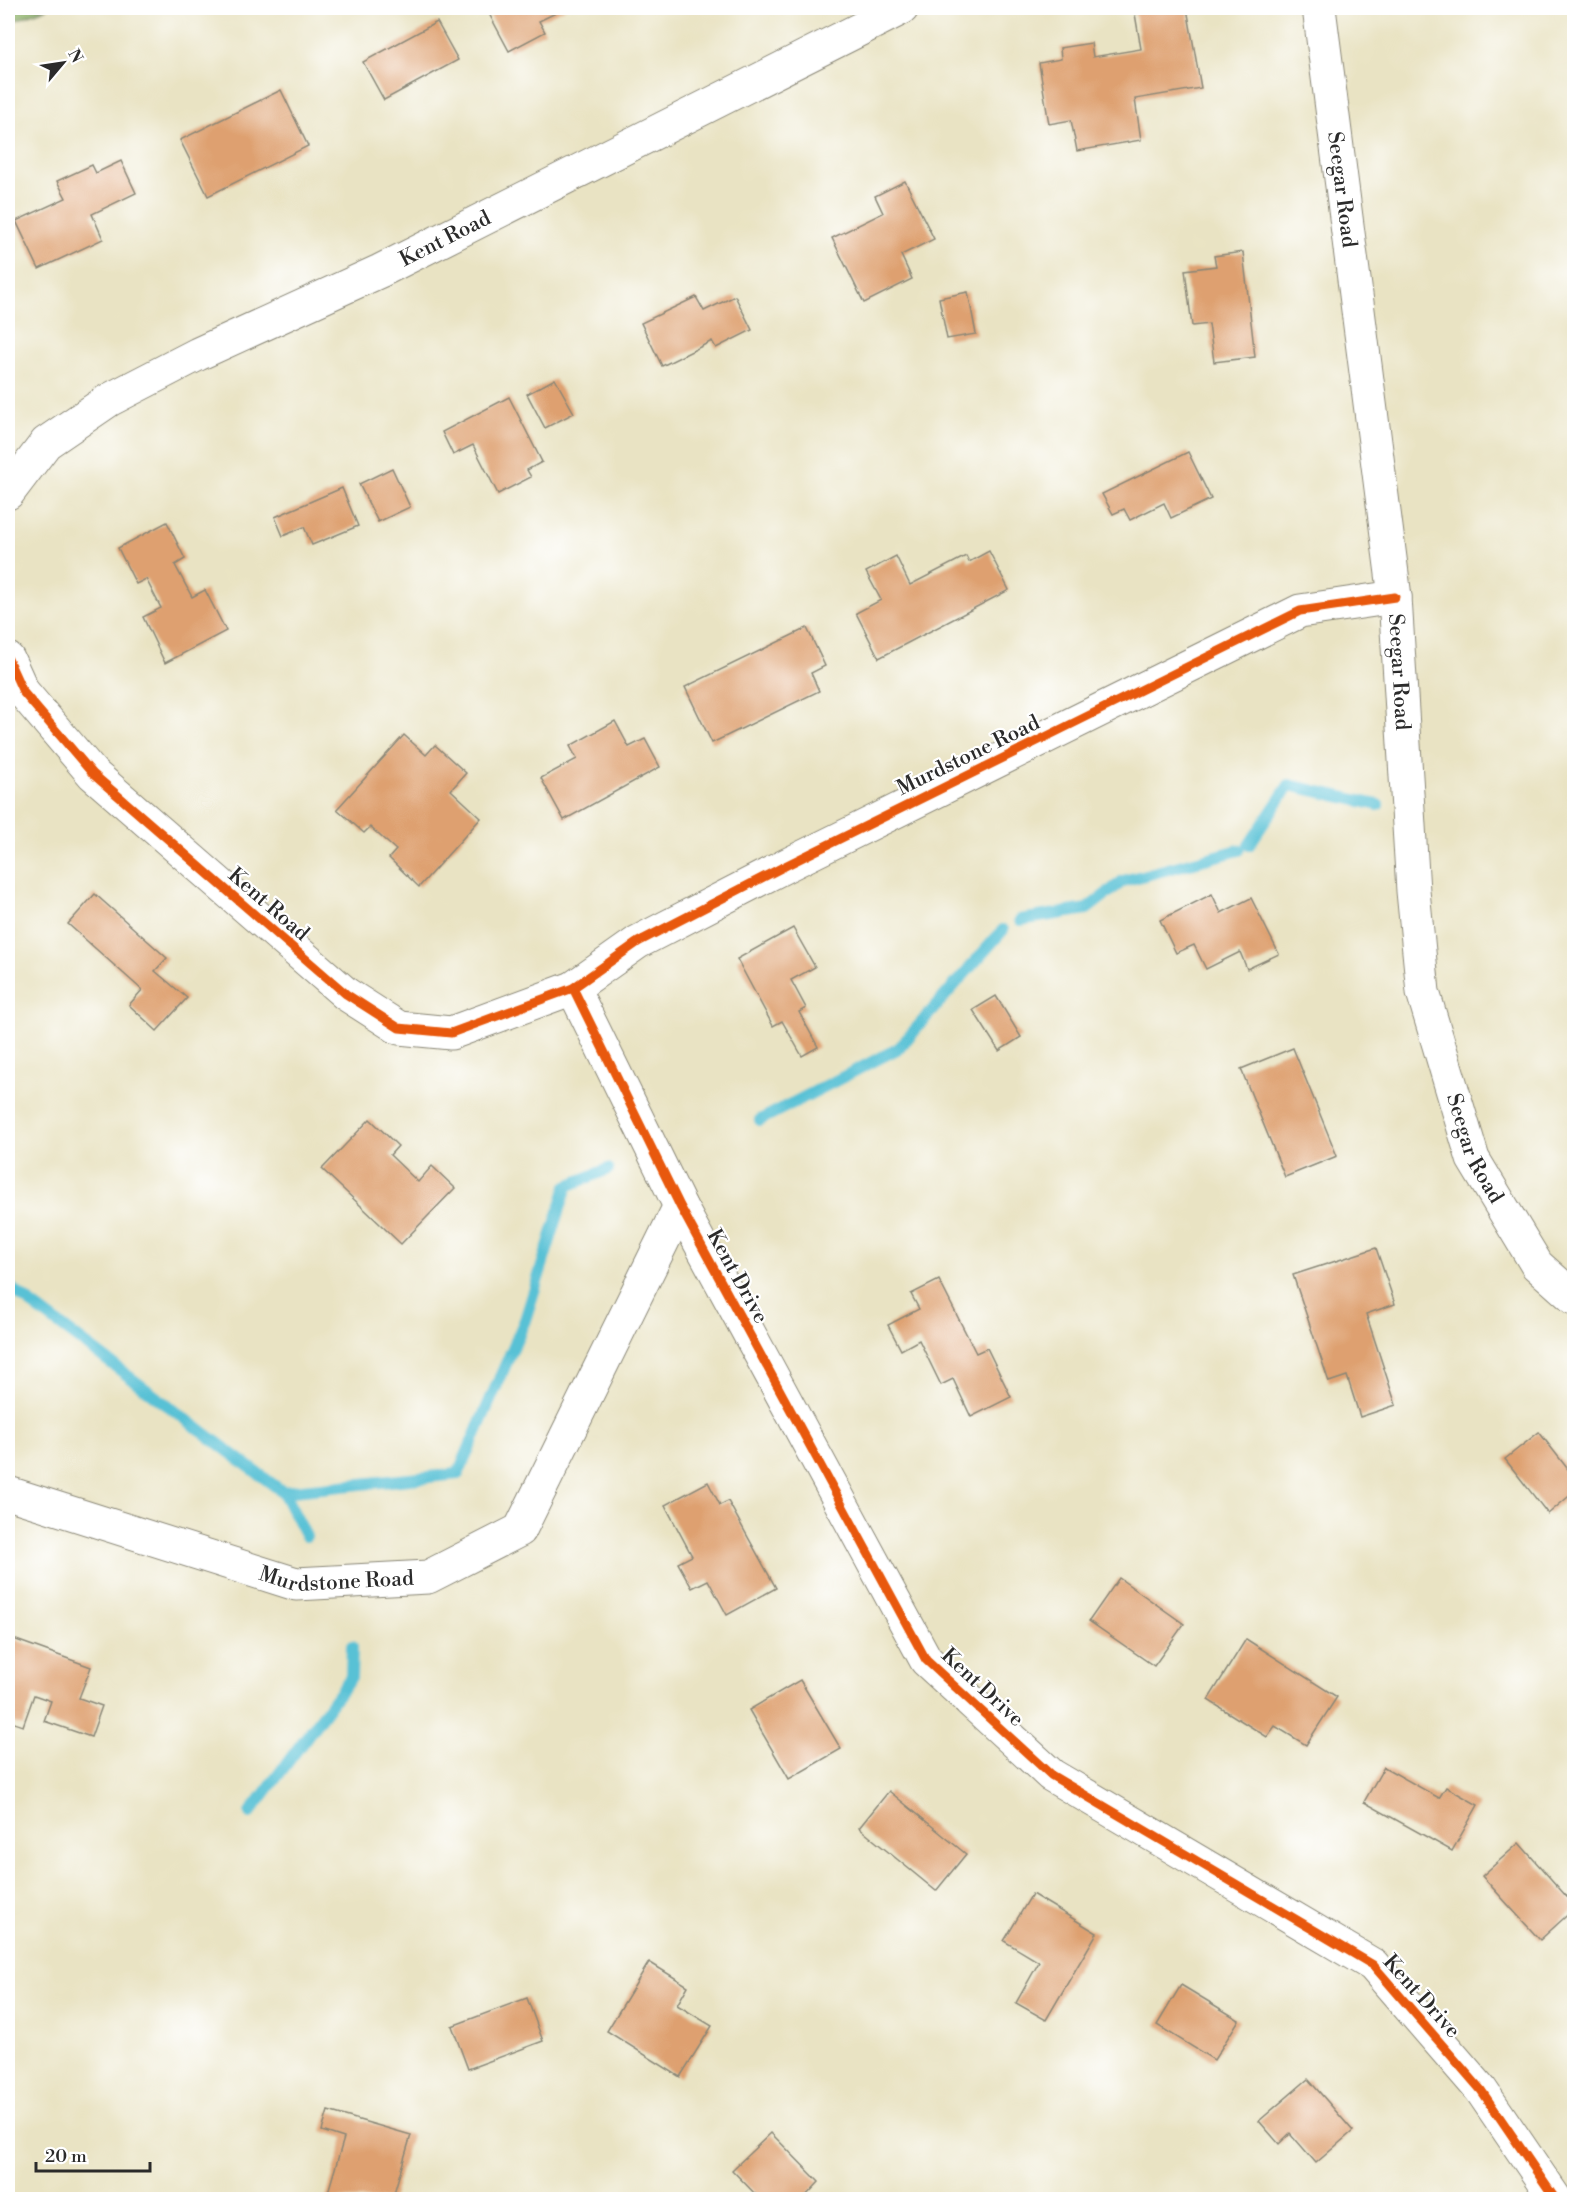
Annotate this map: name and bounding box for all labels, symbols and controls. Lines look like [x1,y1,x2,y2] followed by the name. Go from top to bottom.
[33,33,93,93] north arrow
[63,46,87,67] text: N
[1321,130,1362,249] street label: Seegar Road
[395,205,495,273] street label: Kent Road
[1382,613,1415,731] street label: Seegar Road
[893,710,1044,802] street label: Murdstone Road
[223,863,314,947] street label: Kent Road
[1440,1091,1509,1208] street label: Seegar Road
[701,1225,774,1328] street label: Kent Drive
[256,1561,415,1598] street label: Murdstone Road
[936,1643,1029,1733] street label: Kent Drive
[1377,1949,1466,2044] street label: Kent Drive
[36,2135,150,2173] scale bar
[45,2145,87,2168] text: 20 m

